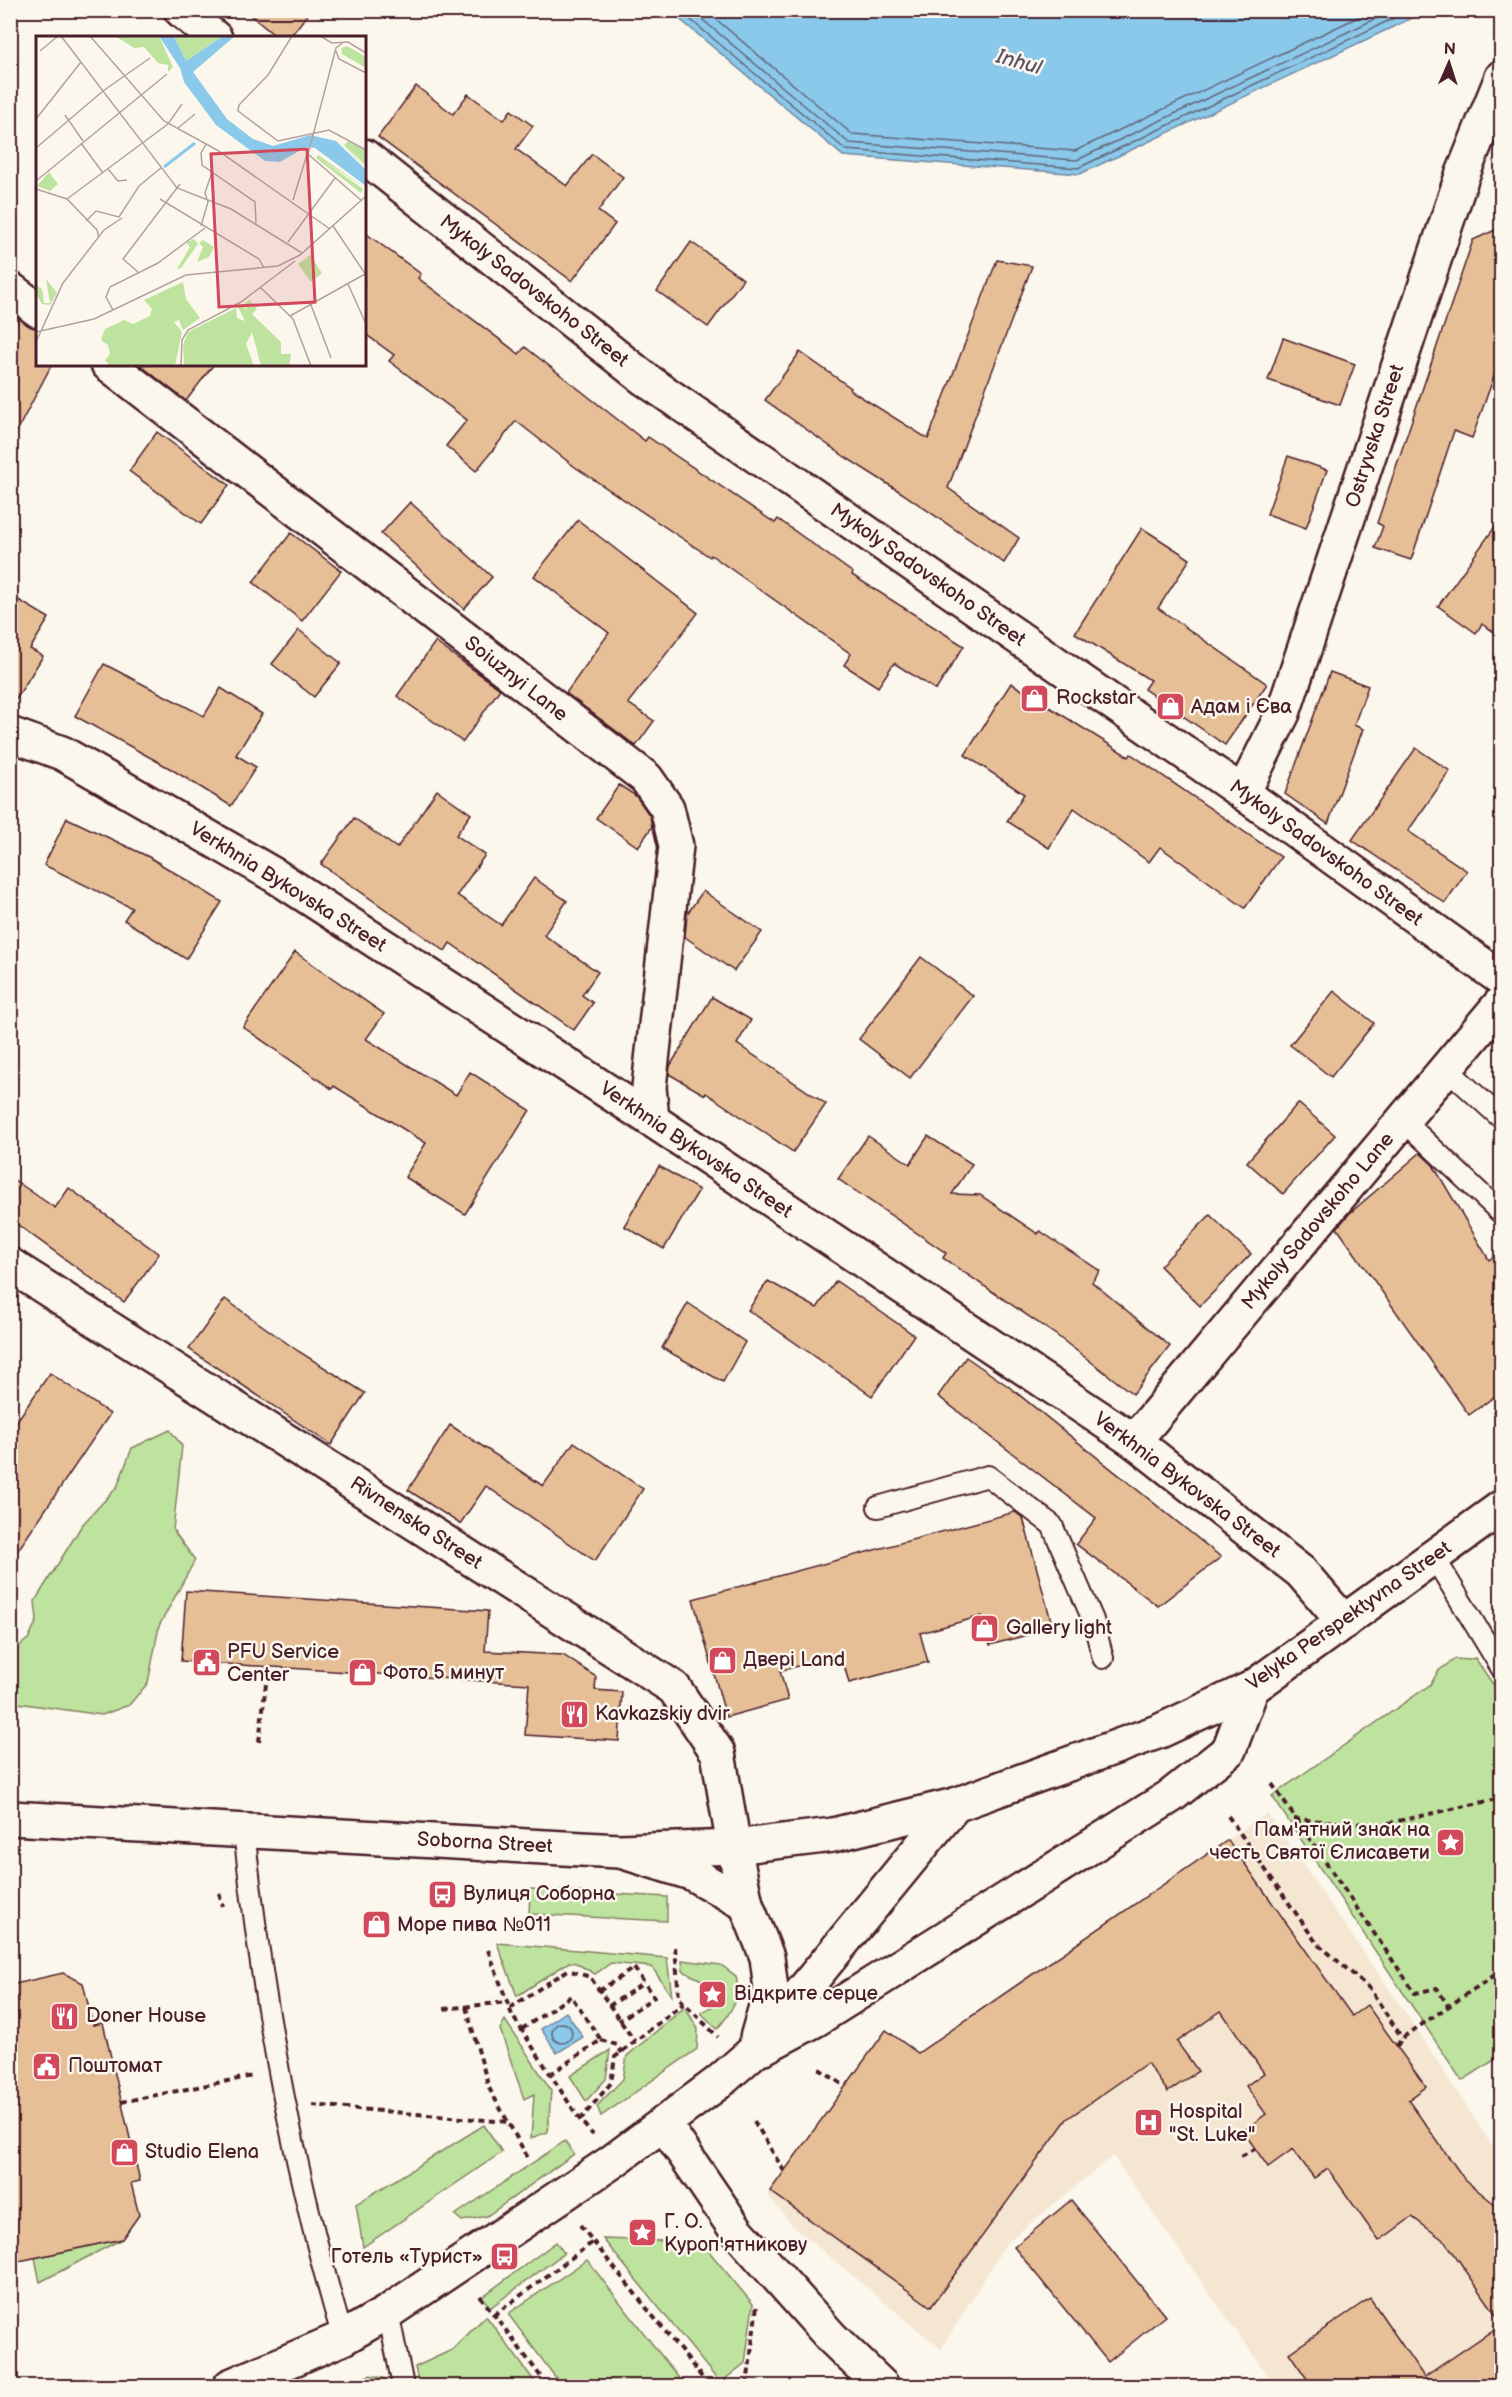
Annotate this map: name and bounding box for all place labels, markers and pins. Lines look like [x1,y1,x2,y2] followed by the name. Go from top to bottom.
[1019,682,1051,714] shop icon: Rockstar
[1056,686,1137,710] place label: Rockstar
[1154,691,1186,723] shop icon: Адам і Єва
[1190,695,1292,719] place label: Адам і Єва
[969,1612,1001,1644] shop icon: Gallery light
[1006,1616,1112,1640] place label: Gallery light
[227,1640,339,1687] place label: PFU Service Center
[706,1644,738,1676] shop icon: Двері Land
[190,1647,222,1679] public building icon: PFU Service Center
[743,1648,845,1672] place label: Двері Land
[346,1657,378,1689] shop icon: Фото 5 минут
[383,1661,505,1685] place label: Фото 5 минут
[558,1698,590,1730] restaurant icon: Kavkazskiy dvir
[595,1702,730,1726] place label: Kavkazskiy dvir
[1210,1818,1430,1865] place label: Пам'ятний знак на честь Святої Єлисавети
[1435,1826,1467,1858] place icon: Пам'ятний знак на честь Святої Єлисавети
[426,1878,458,1910] bus stop icon: Вулиця Соборна
[463,1882,616,1906] place label: Вулиця Соборна
[360,1909,392,1941] shop icon: Море пива №011
[397,1913,551,1937] place label: Море пива №011
[697,1978,729,2010] place icon: Відкрите серце
[734,1982,878,2006] place label: Відкрите серце
[49,2000,81,2032] restaurant icon: Doner House
[86,2004,206,2028] place label: Doner House
[31,2050,63,2082] public building icon: Поштомат
[68,2054,163,2078] place label: Поштомат
[1169,2100,1255,2147] place label: Hospital "St. Luke"
[1132,2107,1164,2139] hospital icon: Hospital "St. Luke"
[108,2136,140,2168] shop icon: Studio Elena
[145,2140,259,2164] place label: Studio Elena
[664,2210,807,2257] place label: Г. О. Куроп'ятникову
[627,2217,659,2249] place icon: Г. О. Куроп'ятникову
[488,2241,520,2273] bus stop icon: Готель «Турист»
[331,2245,483,2269] place label: Готель «Турист»

